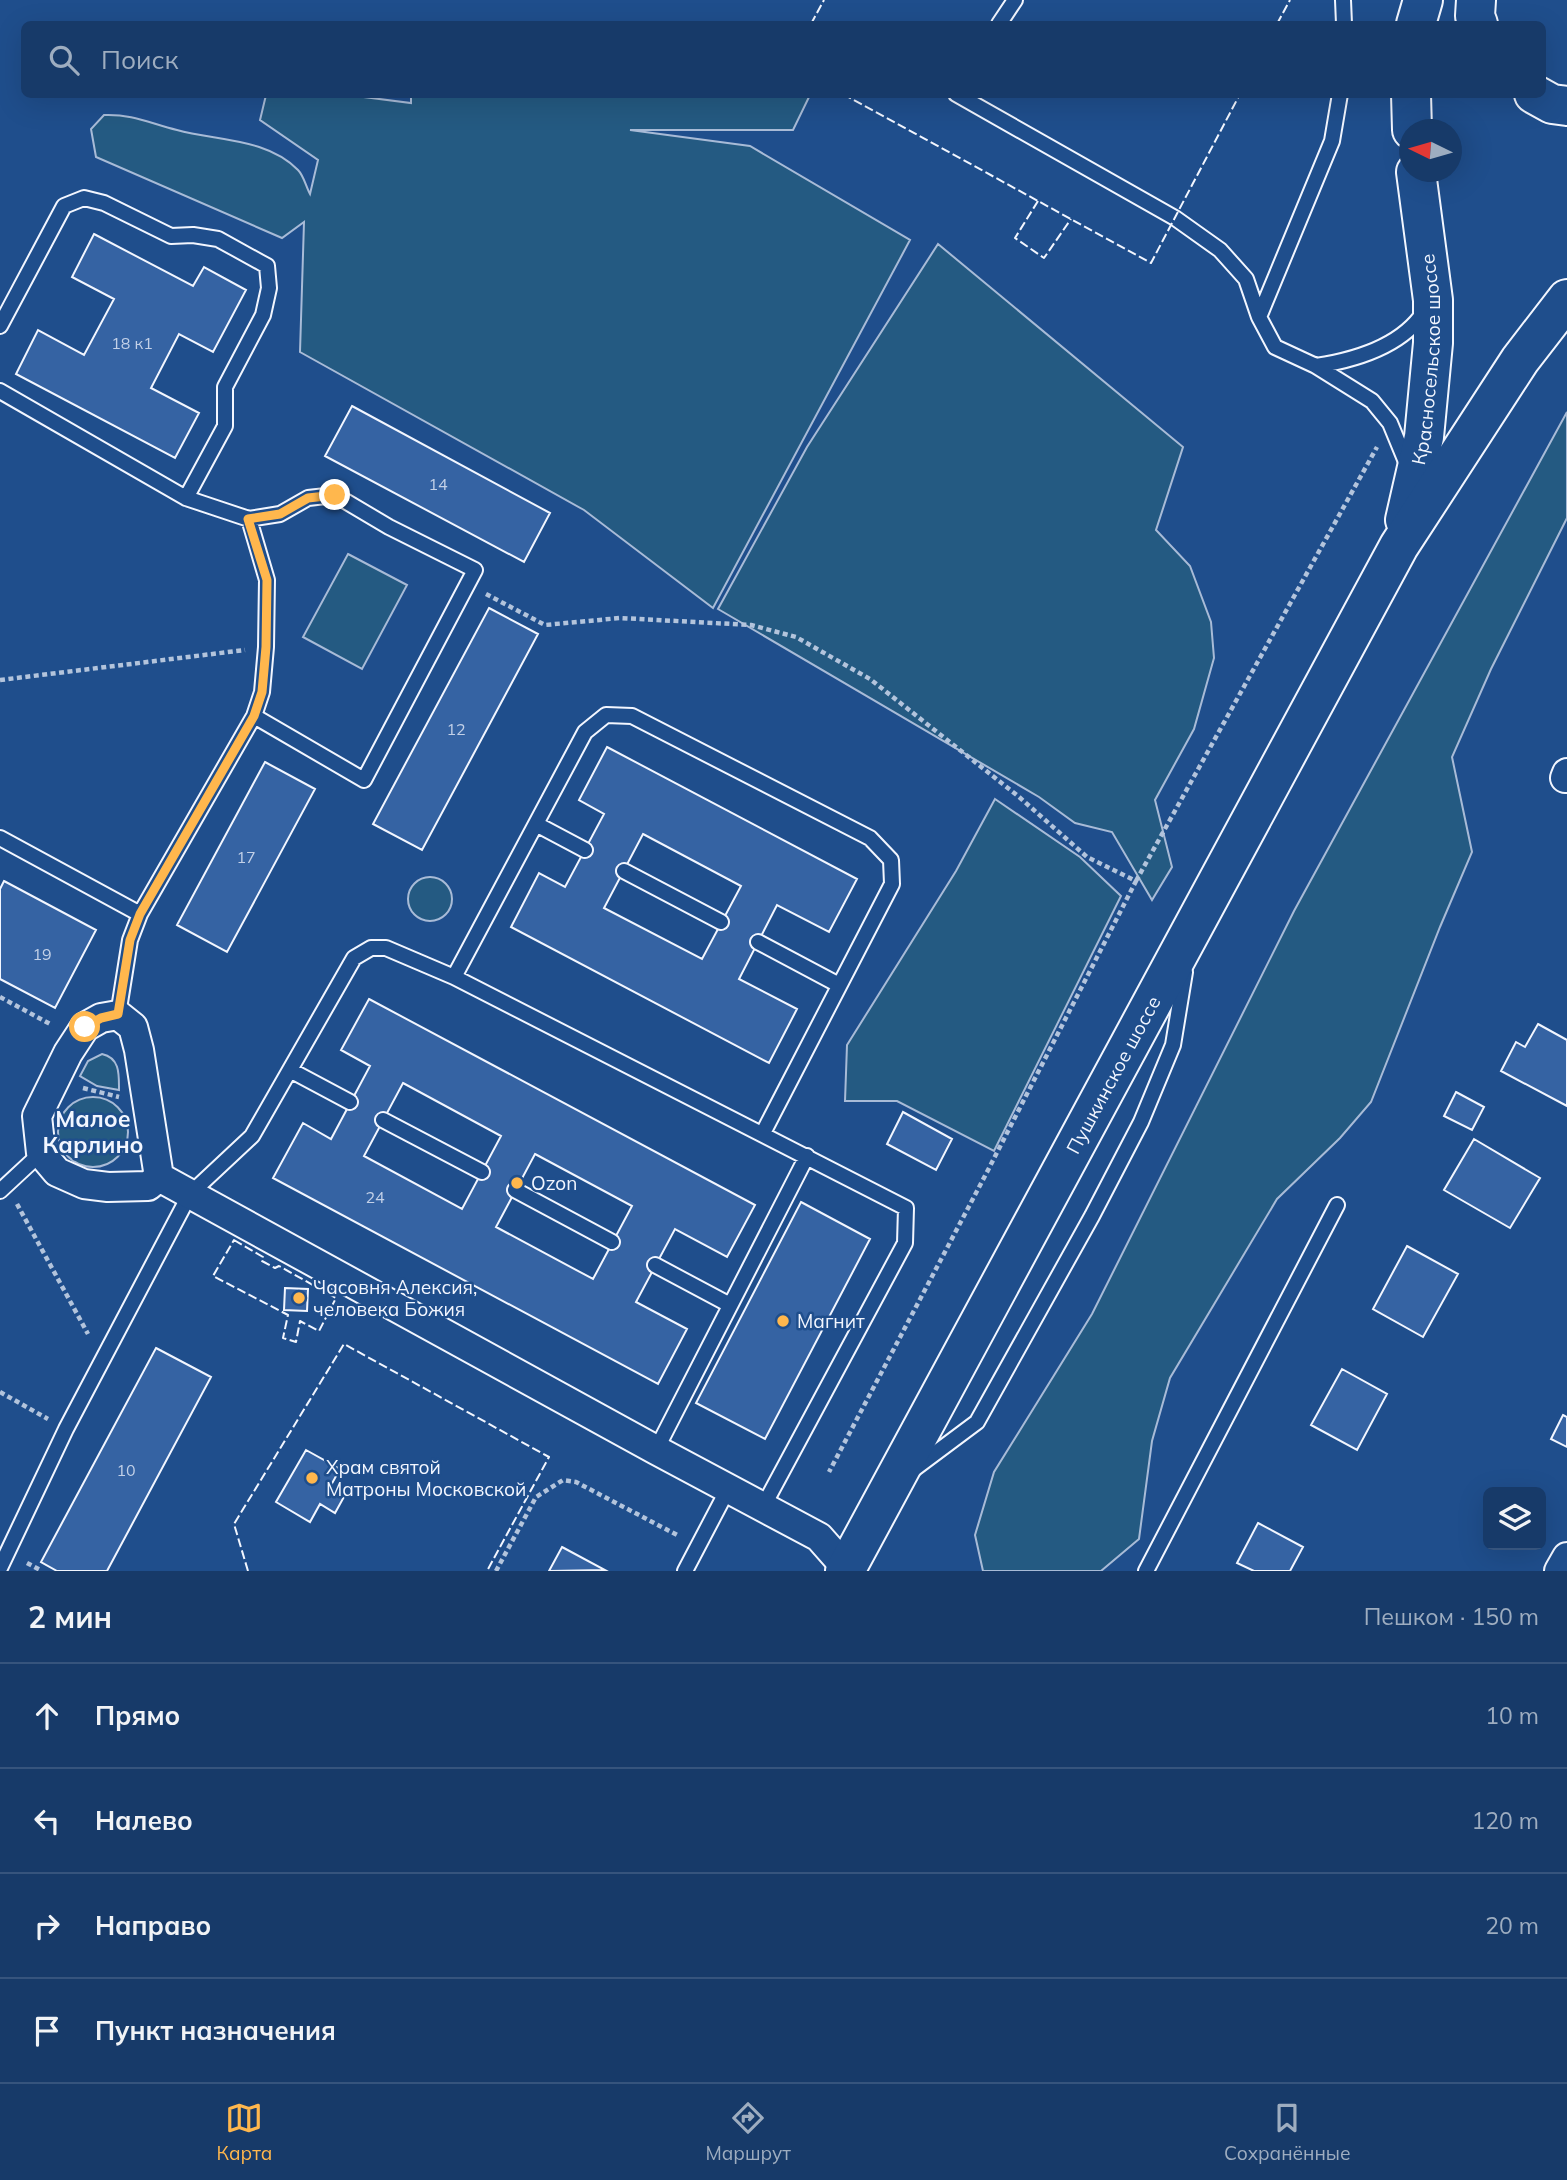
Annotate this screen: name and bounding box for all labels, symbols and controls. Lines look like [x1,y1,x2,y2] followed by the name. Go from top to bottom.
[21,21,1546,98] search box
[45,41,83,79] icon: search
[101,43,179,76] text: Поиск
[1399,119,1462,182] north arrow
[1406,252,1445,467] street label: Красносельское шоссе
[111,333,153,353] house number: 18 к1
[428,474,448,494] house number: 14
[319,479,350,510] route end
[446,719,466,739] house number: 12
[236,847,256,867] house number: 17
[32,944,52,964] house number: 19
[1061,992,1166,1158] street label: Пушкинское шоссе
[69,1011,100,1042] route start
[42,1104,144,1159] district label: Малое Карлино
[531,1171,577,1195] place label: Ozon
[509,1175,525,1191] marker: Ozon
[365,1187,385,1207] house number: 24
[313,1275,477,1321] place label: Часовня Алексия, человека Божия
[291,1290,307,1306] marker: Часовня Алексия, человека Божия
[797,1309,865,1333] place label: Магнит
[775,1313,791,1329] marker: Магнит
[326,1455,526,1501] place label: Храм святой Матроны Моcковской
[116,1460,136,1480] house number: 10
[304,1470,320,1486] marker: Храм святой Матроны Моcковской
[1483,1487,1546,1550] map controls
[1483,1487,1546,1550] button: layers
[28,1598,112,1636] text: 2 мин
[1364,1602,1539,1631] text: Пешком · 150 m
[28,1697,66,1735] icon: ahead
[95,1699,180,1732] text: Прямо
[1485,1701,1539,1730] text: 10 m
[28,1802,66,1840] icon: left
[95,1804,193,1837] text: Налево
[1471,1806,1539,1835] text: 120 m
[28,1907,66,1945] icon: right
[95,1909,211,1942] text: Направо
[1485,1911,1539,1940] text: 20 m
[28,2012,66,2050] icon: arrive
[95,2014,336,2047] text: Пункт назначения
[217,2099,272,2165] tab: Карта
[705,2099,791,2165] tab: Маршрут
[1224,2099,1350,2165] tab: Сохранённые

